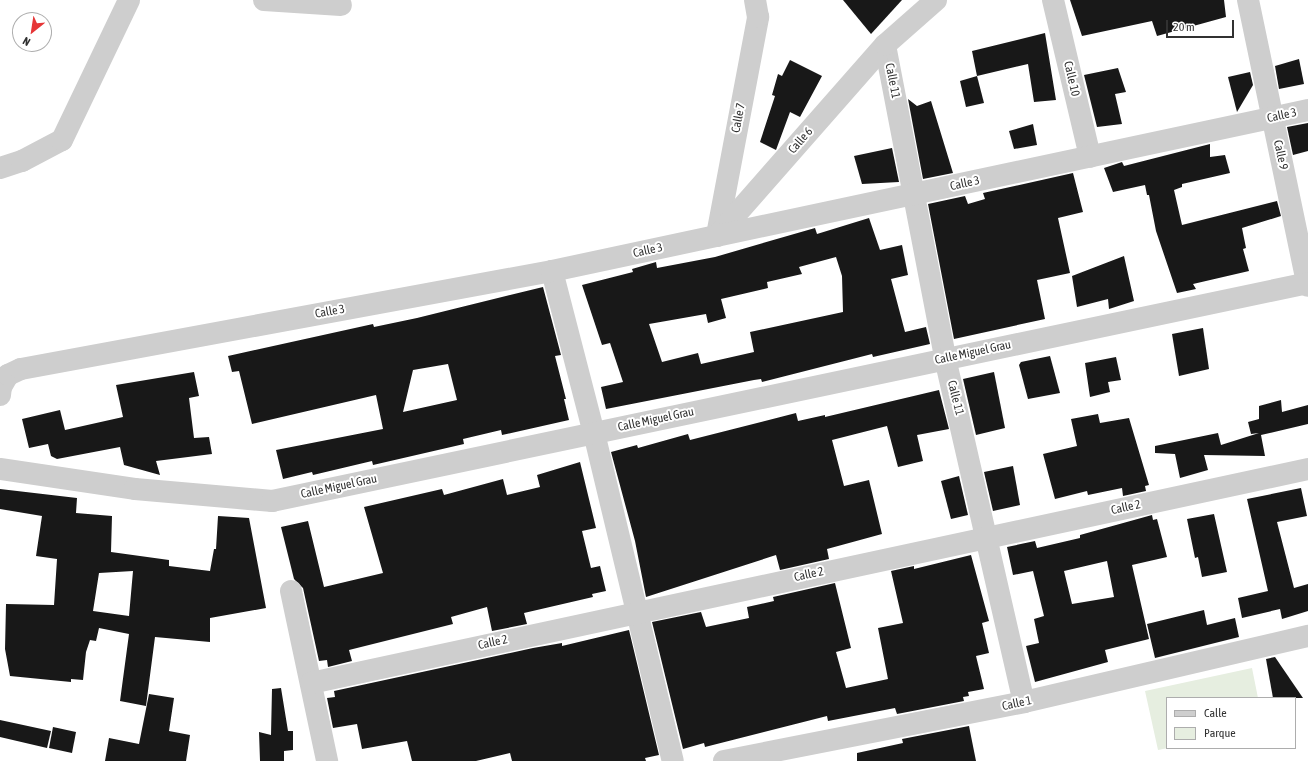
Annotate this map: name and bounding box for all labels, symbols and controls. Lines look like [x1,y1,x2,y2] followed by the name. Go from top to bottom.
[12,12,52,52] north arrow
[1168,12,1236,38] scale bar
[1173,20,1195,34] text: 20 m
[21,35,32,48] text: N
[1060,60,1082,98] street label: Calle 10
[882,62,902,100] street label: Calle 11
[729,102,749,134] street label: Calle 7
[1266,106,1298,126] street label: Calle 3
[786,125,816,157] street label: Calle 6
[1270,139,1290,171] street label: Calle 9
[949,174,981,194] street label: Calle 3
[632,241,664,261] street label: Calle 3
[314,302,346,322] street label: Calle 3
[934,338,1012,368] street label: Calle Miguel Grau
[944,379,966,417] street label: Calle 11
[617,405,695,435] street label: Calle Miguel Grau
[300,472,378,502] street label: Calle Miguel Grau
[1110,498,1142,518] street label: Calle 2
[793,565,825,585] street label: Calle 2
[477,633,509,653] street label: Calle 2
[1001,694,1033,714] street label: Calle 1
[1166,697,1296,749] legend
[1204,706,1227,720] text: Calle
[1204,726,1236,740] text: Parque

